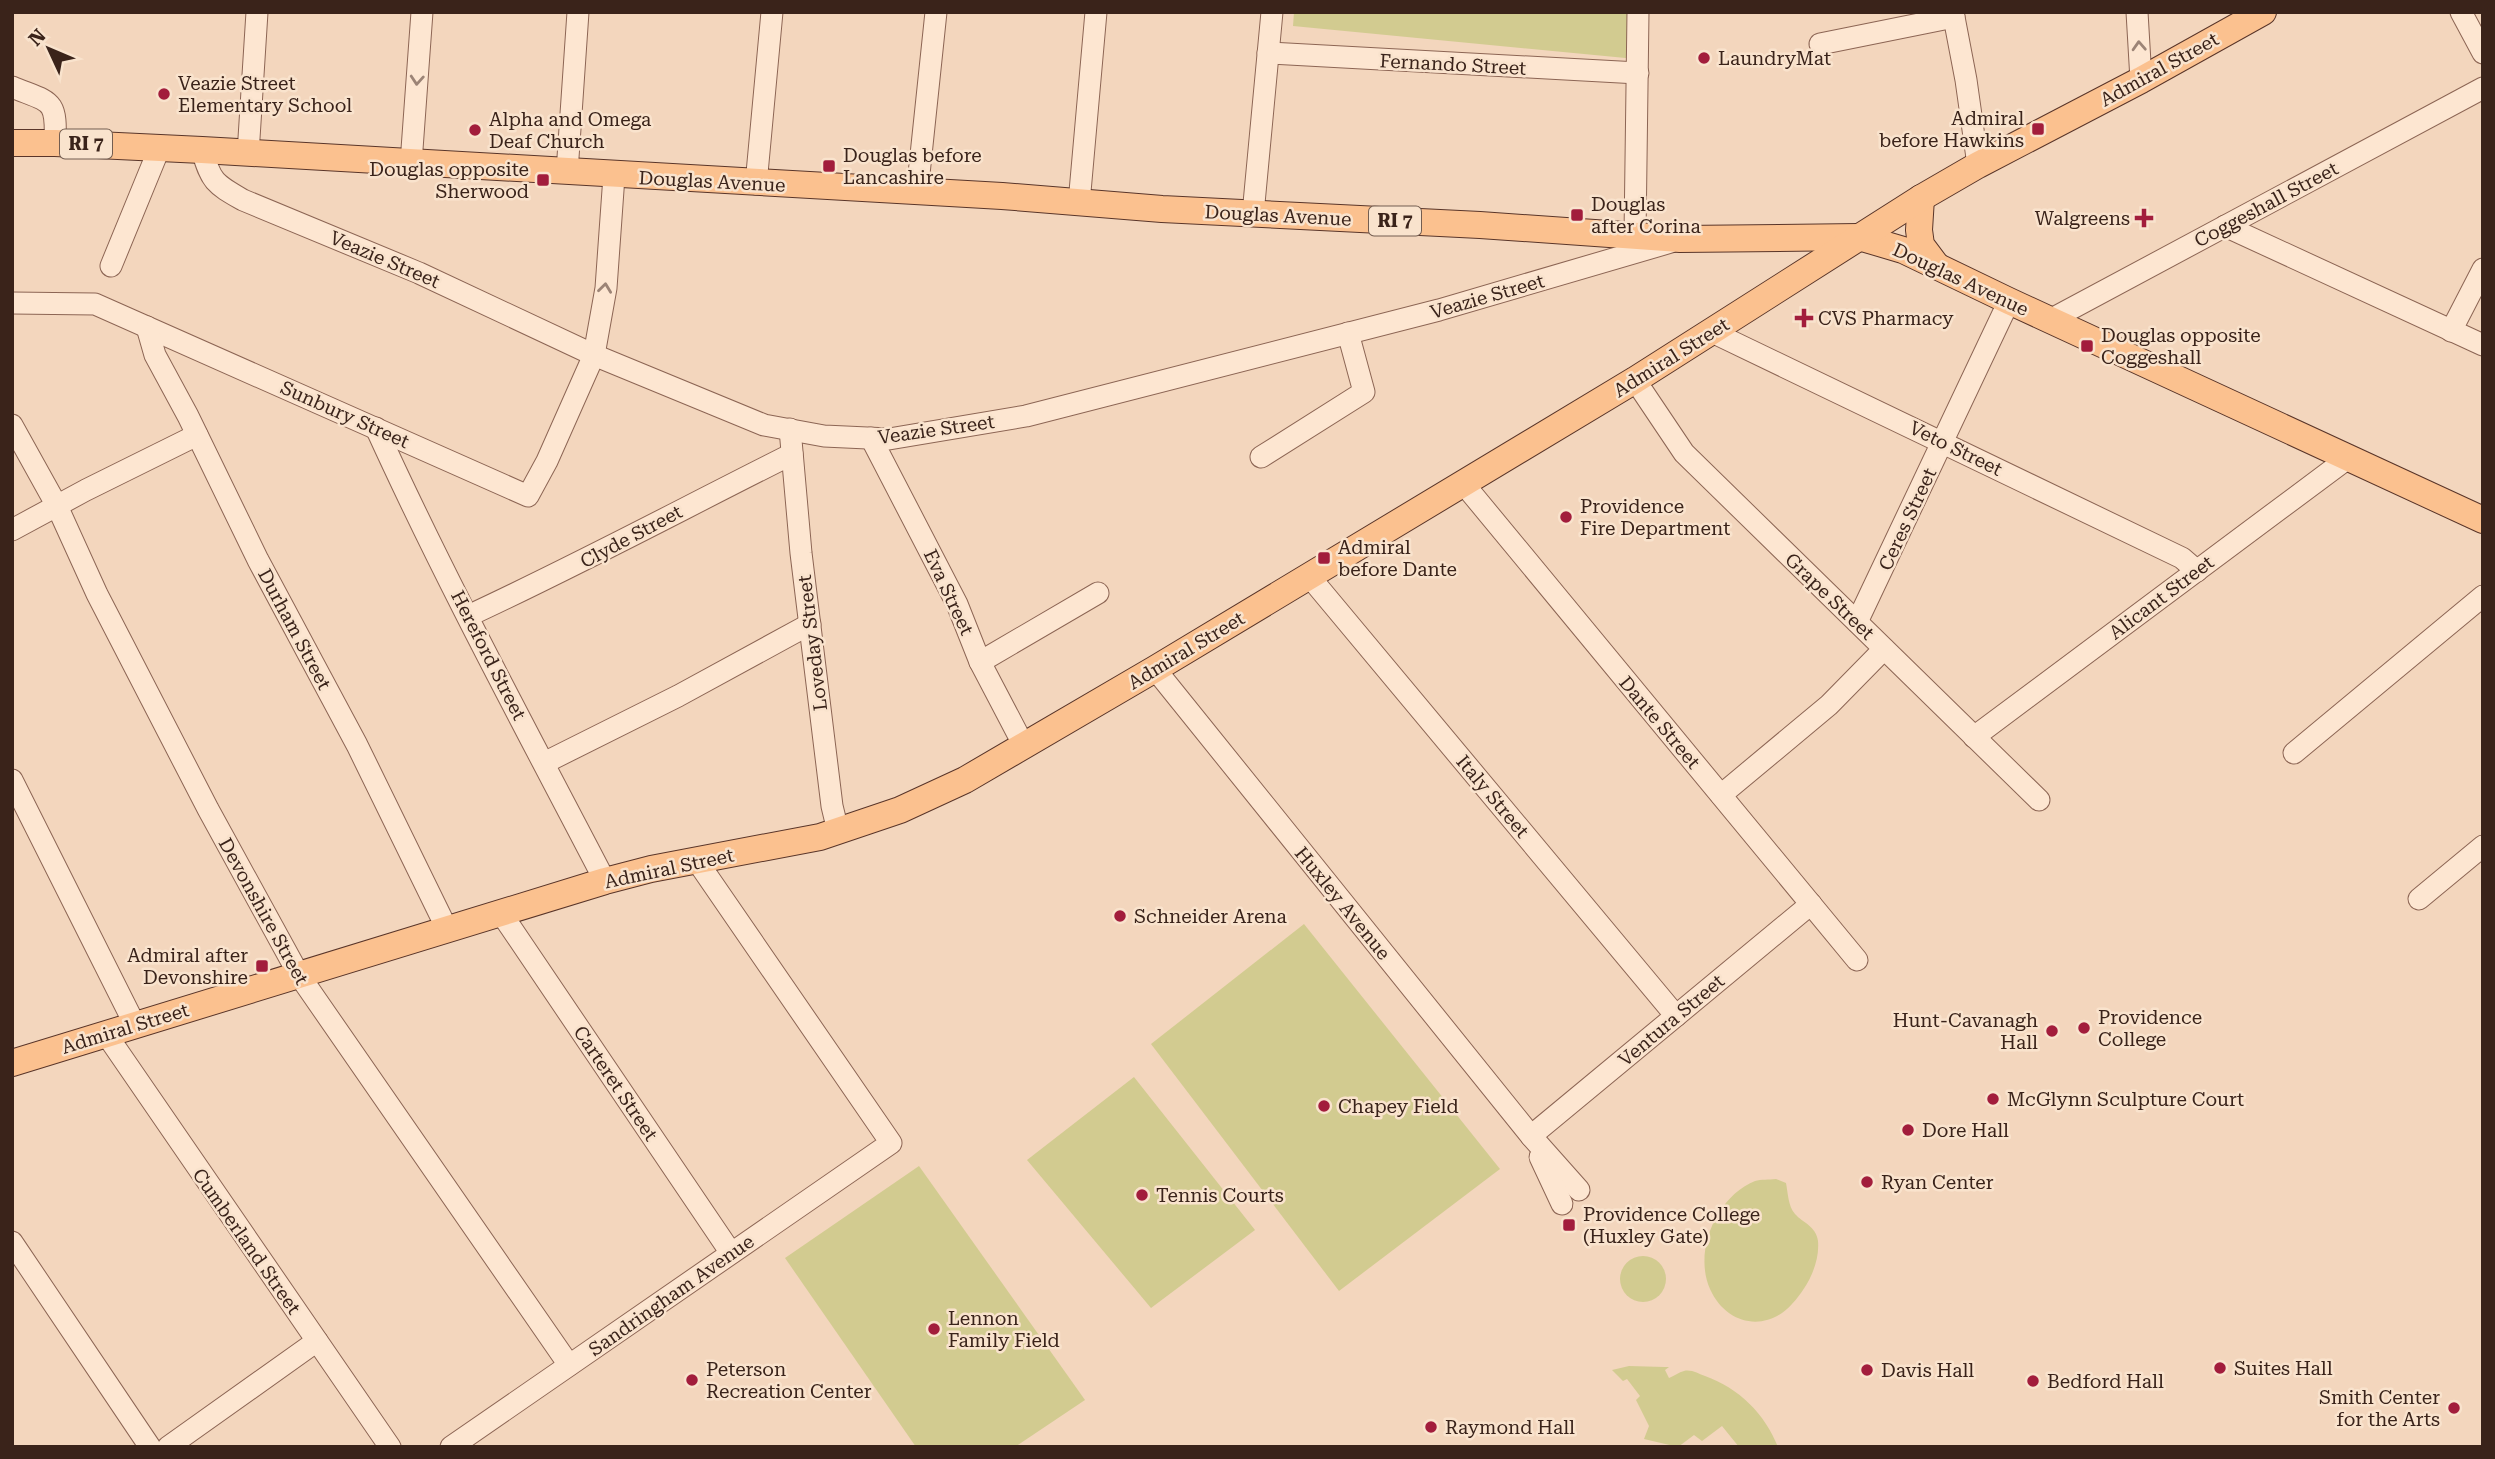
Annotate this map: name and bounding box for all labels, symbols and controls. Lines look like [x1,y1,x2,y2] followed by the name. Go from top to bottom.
[14,14,84,84] north arrow
[24,24,51,51] text: N
[2096,27,2223,111] street label: Admiral Street
[2132,40,2147,51] one-way arrow
[1718,47,1831,70] place label: LaundryMat
[1379,49,1527,80] street label: Fernando Street
[1696,50,1712,66] marker: LaundryMat
[178,72,352,117] place label: Veazie Street Elementary School
[410,75,425,86] one-way arrow
[156,86,172,102] marker: Veazie Street Elementary School
[1879,107,2024,152] place label: Admiral before Hawkins
[489,108,652,153] place label: Alpha and Omega Deaf Church
[2030,121,2046,137] marker: Admiral before Hawkins
[467,122,483,138] marker: Alpha and Omega Deaf Church
[60,130,112,159] road number: RI 7
[843,144,982,189] place label: Douglas before Lancashire
[2190,157,2342,252] street label: Coggeshall Street
[369,158,529,203] place label: Douglas opposite Sherwood
[821,158,837,174] marker: Douglas before Lancashire
[638,166,786,197] street label: Douglas Avenue
[535,172,551,188] marker: Douglas opposite Sherwood
[1591,193,1702,238] place label: Douglas after Corina
[1204,200,1352,231] street label: Douglas Avenue
[1369,206,1421,236] road number: RI 7
[1569,207,1585,223] marker: Douglas after Corina
[2035,207,2130,230] place label: Walgreens
[2136,210,2152,226] marker: Walgreens
[326,226,443,293] street label: Veazie Street
[1889,238,2032,321] street label: Douglas Avenue
[1427,269,1547,324] street label: Veazie Street
[598,282,613,294] one-way arrow
[1818,307,1954,330] place label: CVS Pharmacy
[1796,310,1812,326] marker: CVS Pharmacy
[1609,313,1733,402] street label: Admiral Street
[2101,324,2261,369] place label: Douglas opposite Coggeshall
[2079,338,2095,354] marker: Douglas opposite Coggeshall
[277,376,413,453] street label: Sunbury Street
[876,410,996,449] street label: Veazie Street
[1906,416,2006,481] street label: Veto Street
[1874,464,1941,574] street label: Ceres Street
[1580,495,1730,540] place label: Providence Fire Department
[576,500,686,573] street label: Clyde Street
[1558,509,1574,525] marker: Providence Fire Department
[1338,536,1457,581] place label: Admiral before Dante
[919,546,978,639] street label: Eva Street
[1780,548,1879,645] street label: Grape Street
[1316,550,1332,566] marker: Admiral before Dante
[2104,551,2218,644] street label: Alicant Street
[253,565,336,694] street label: Durham Street
[793,574,832,712] street label: Loveday Street
[446,587,531,724] street label: Hereford Street
[1124,607,1249,694] street label: Admiral Street
[1614,671,1705,773] street label: Dante Street
[1451,750,1534,842] street label: Italy Street
[214,834,313,989] street label: Devonshire Street
[1290,842,1395,965] street label: Huxley Avenue
[602,844,736,893] street label: Admiral Street
[1134,905,1288,928] place label: Schneider Arena
[1112,908,1128,924] marker: Schneider Arena
[127,944,248,989] place label: Admiral after Devonshire
[254,958,270,974] marker: Admiral after Devonshire
[1614,969,1729,1071] street label: Ventura Street
[59,998,192,1059] street label: Admiral Street
[2098,1006,2202,1051] place label: Providence College
[1893,1009,2038,1054] place label: Hunt-Cavanagh Hall
[2076,1020,2092,1036] marker: Providence College
[569,1021,663,1145] street label: Carteret Street
[2044,1023,2060,1039] marker: Hunt-Cavanagh Hall
[2007,1088,2244,1111] place label: McGlynn Sculpture Court
[1985,1091,2001,1107] marker: McGlynn Sculpture Court
[1338,1095,1459,1118] place label: Chapey Field
[1316,1098,1332,1114] marker: Chapey Field
[1922,1119,2009,1142] place label: Dore Hall
[1900,1122,1916,1138] marker: Dore Hall
[188,1164,306,1319] street label: Cumberland Street
[1881,1171,1994,1194] place label: Ryan Center
[1859,1174,1875,1190] marker: Ryan Center
[1156,1184,1284,1207] place label: Tennis Courts
[1134,1187,1150,1203] marker: Tennis Courts
[1583,1203,1760,1248] place label: Providence College (Huxley Gate)
[1561,1217,1577,1233] marker: Providence College (Huxley Gate)
[584,1230,758,1361] street label: Sandringham Avenue
[948,1307,1060,1352] place label: Lennon Family Field
[926,1321,942,1337] marker: Lennon Family Field
[2234,1357,2333,1380] place label: Suites Hall
[706,1358,872,1403] place label: Peterson Recreation Center
[1881,1359,1974,1382] place label: Davis Hall
[2212,1360,2228,1376] marker: Suites Hall
[1859,1362,1875,1378] marker: Davis Hall
[2047,1370,2164,1393] place label: Bedford Hall
[684,1372,700,1388] marker: Peterson Recreation Center
[2025,1373,2041,1389] marker: Bedford Hall
[2319,1386,2440,1431] place label: Smith Center for the Arts
[2446,1400,2462,1416] marker: Smith Center for the Arts
[1445,1416,1575,1439] place label: Raymond Hall
[1423,1419,1439,1435] marker: Raymond Hall

